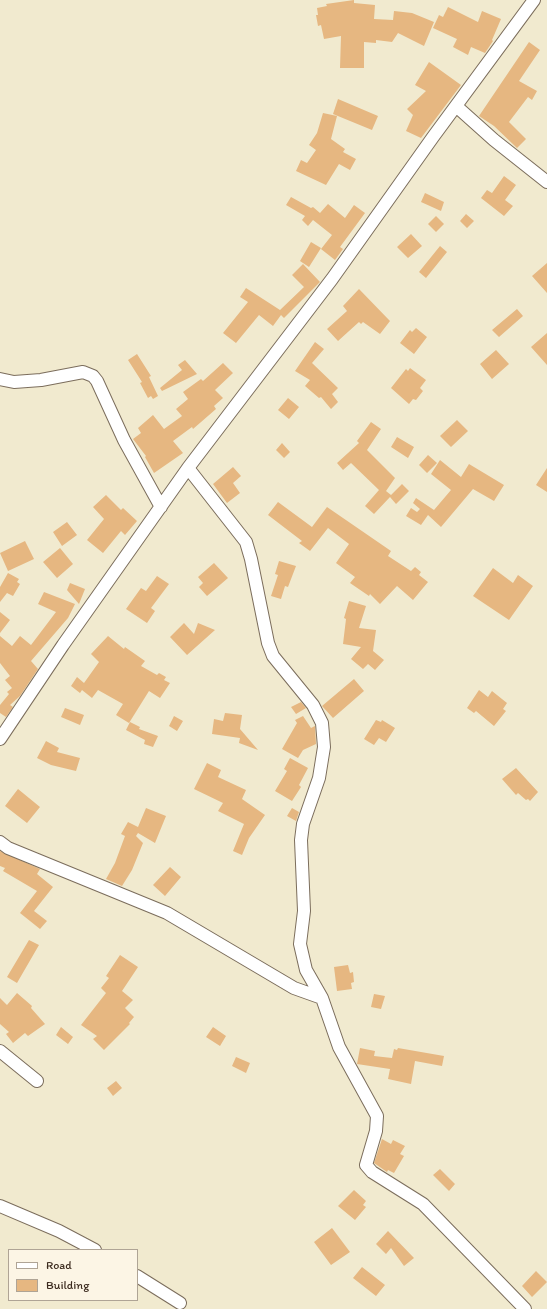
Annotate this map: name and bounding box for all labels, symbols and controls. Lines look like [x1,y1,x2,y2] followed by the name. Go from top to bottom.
[8,1249,138,1301] legend
[46,1258,72,1272] text: Road
[46,1278,89,1292] text: Building

